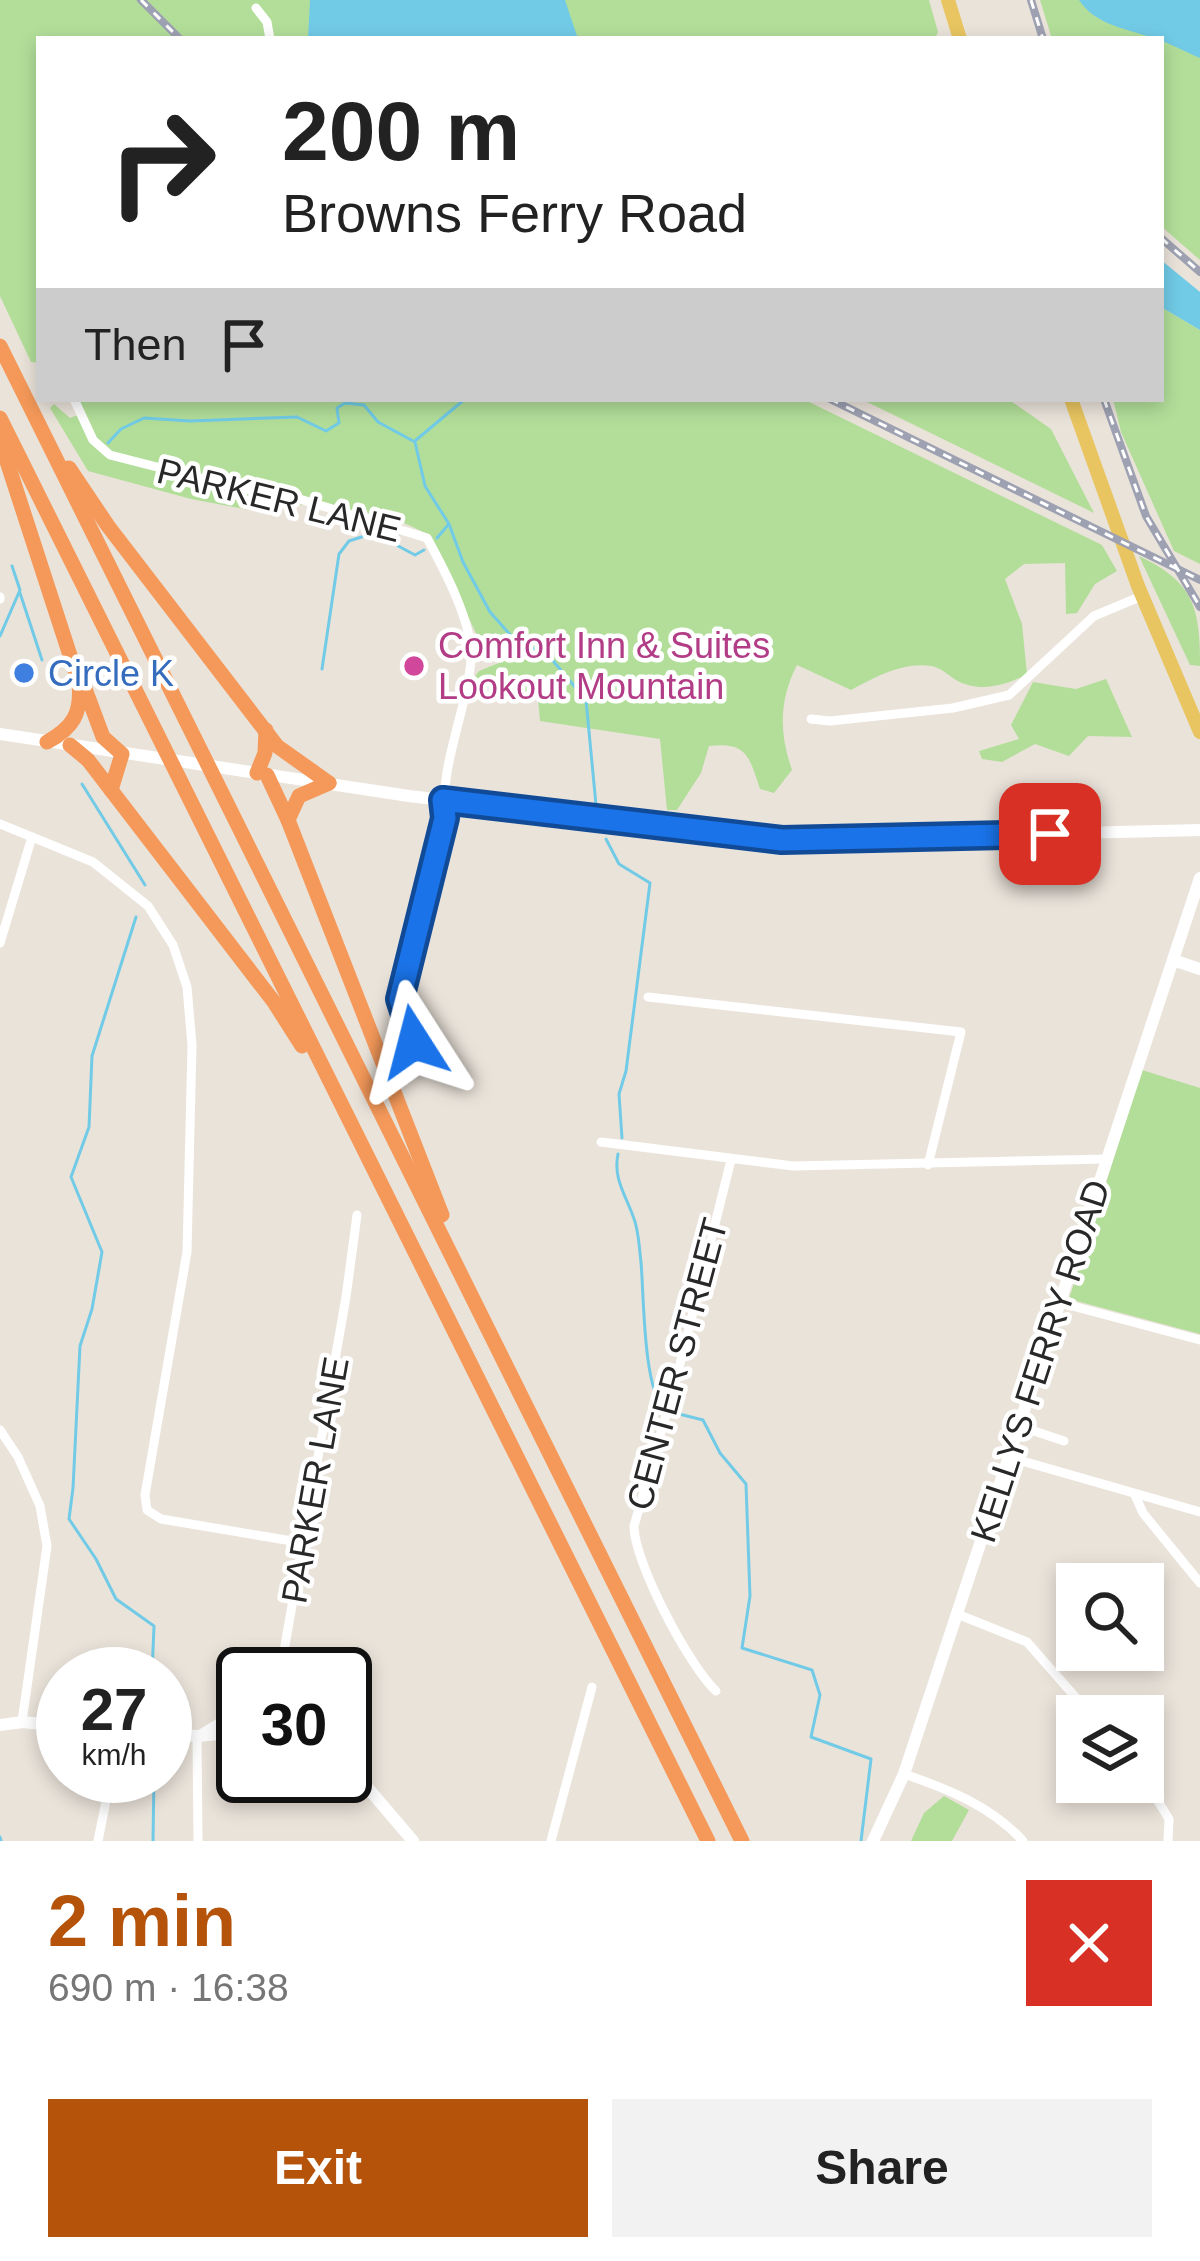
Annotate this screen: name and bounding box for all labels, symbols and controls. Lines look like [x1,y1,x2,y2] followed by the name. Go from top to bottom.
[84,84,240,240] icon: right
[282,84,520,178] text: 200 m
[282,183,747,243] text: Browns Ferry Road
[211,312,277,378] icon: arrive
[84,319,187,370] text: Then
[153,450,405,550] street label: PARKER LANE
[438,625,770,707] place label: Comfort Inn & Suites Lookout Mountain
[48,653,174,694] place label: Circle K
[401,653,427,679] marker: Comfort Inn & Suites Lookout Mountain
[11,660,37,686] marker: Circle K
[999,783,1101,885] pin
[1017,801,1083,867] icon: arrive
[351,979,477,1105] position arrow
[962,1175,1118,1547] street label: KELLYS FERRY ROAD
[618,1214,736,1514] street label: CENTER STREET
[273,1354,357,1606] street label: PARKER LANE
[1056,1563,1164,1803] map controls
[1056,1563,1164,1671] button: search
[216,1647,372,1803] speed limit sign: 30
[81,1676,147,1743] text: 27
[1056,1695,1164,1803] button: layers
[81,1738,147,1771] text: km/h
[1026,1880,1152,2006] button: close
[48,1881,236,1961] text: 2 min
[48,1966,289,2009] text: 690 m · 16:38
[48,2099,588,2237] button: Exit
[612,2099,1152,2237] button: Share

